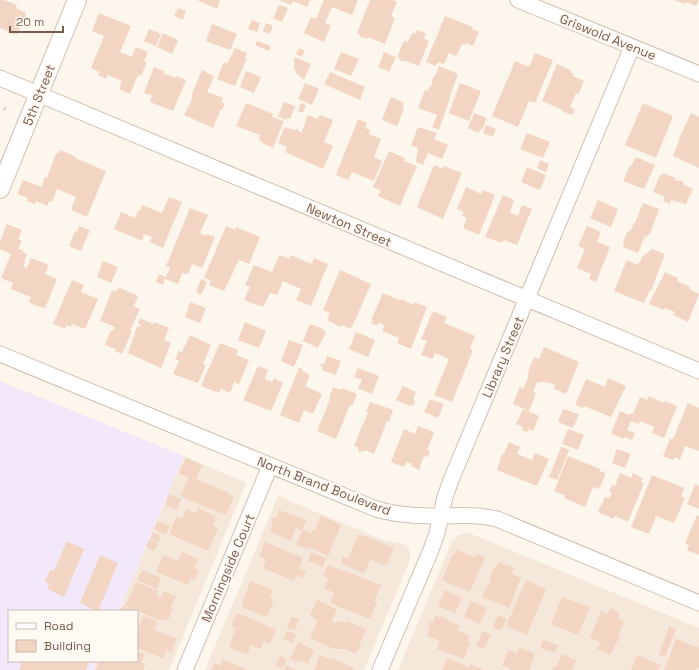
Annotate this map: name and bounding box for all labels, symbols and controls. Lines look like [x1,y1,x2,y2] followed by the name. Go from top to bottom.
[10,8,63,34] scale bar
[557,10,659,64] street label: Griswold Avenue
[16,14,44,30] text: 20 m
[19,62,59,128] street label: 5th Street
[304,199,394,251] street label: Newton Street
[478,314,528,400] street label: Library Street
[255,453,393,519] street label: North Brand Boulevard
[197,511,259,625] street label: Morningside Court
[8,610,138,662] legend
[44,618,73,634] text: Road
[44,638,91,654] text: Building

